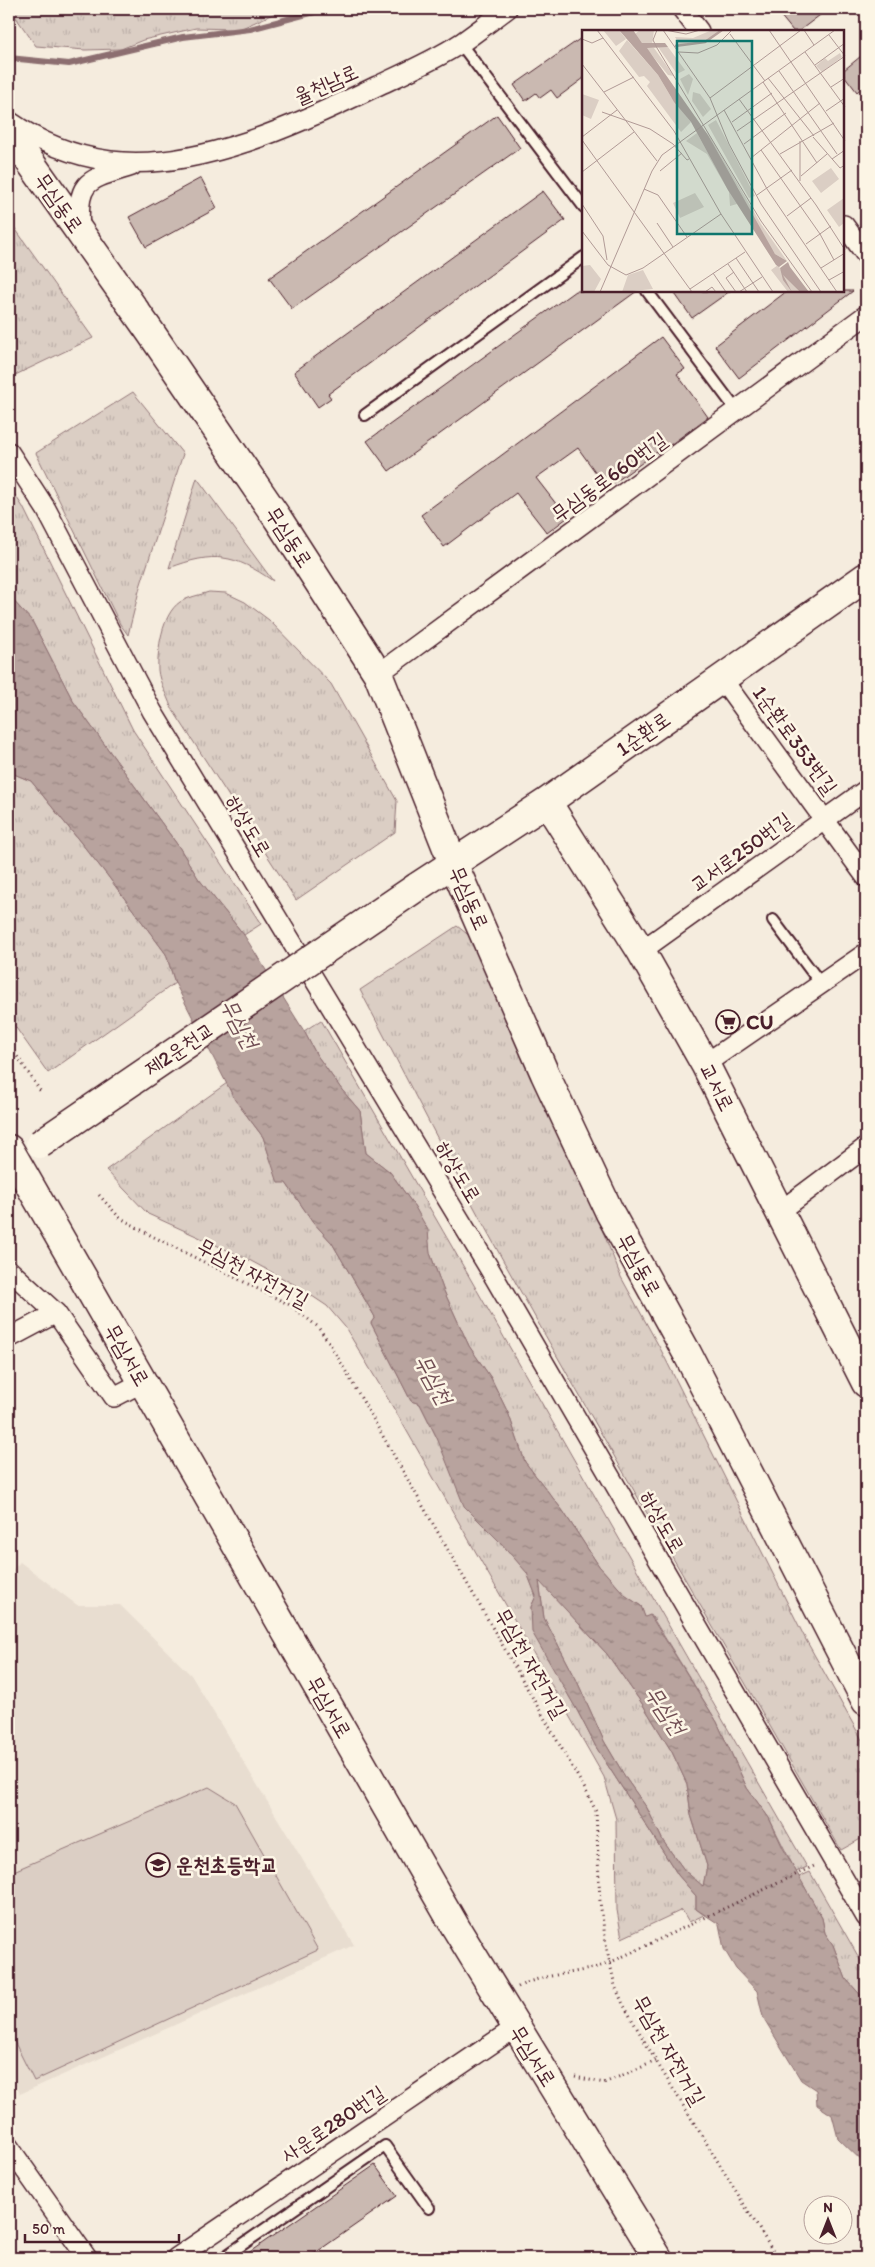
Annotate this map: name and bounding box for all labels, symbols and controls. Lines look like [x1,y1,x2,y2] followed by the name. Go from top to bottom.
[582,30,845,292] inset map
[290,58,362,109] street label: 율천남로
[30,168,89,238] street label: 무심동로
[546,426,671,527] street label: 무심동로660번길
[261,502,318,572] street label: 무심동로
[748,681,843,799] street label: 1순환로353번길
[611,706,675,761] street label: 1순환로
[220,790,277,861] street label: 하상도로
[685,806,796,897] street label: 교서로250번길
[444,862,495,934] street label: 무심동로
[215,993,265,1055] water label: 무심천
[715,1009,741,1035] supermarket icon: CU
[746,1009,773,1034] place label: CU
[139,1016,218,1081] street label: 제2운천교
[695,1059,740,1115] street label: 교서로
[430,1136,487,1207] street label: 하상도로
[612,1229,667,1300] street label: 무심동로
[193,1233,313,1313] street label: 무심천 자전거길
[100,1319,155,1390] street label: 무심서로
[409,1349,459,1411] water label: 무심천
[635,1486,690,1557] street label: 하상도로
[490,1603,573,1722] street label: 무심천 자전거길
[302,1671,357,1742] street label: 무심서로
[640,1681,693,1742] water label: 무심천
[145,1852,171,1878] school or university icon: 운천초등학교
[176,1852,277,1877] place label: 운천초등학교
[628,1990,711,2109] street label: 무심천 자전거길
[505,2020,562,2091] street label: 무심서로
[276,2080,390,2167] street label: 사운로280번길
[802,2194,852,2244] north arrow
[823,2199,833,2216] text: N
[25,2212,179,2244] scale bar
[32,2220,65,2238] text: 50 m

